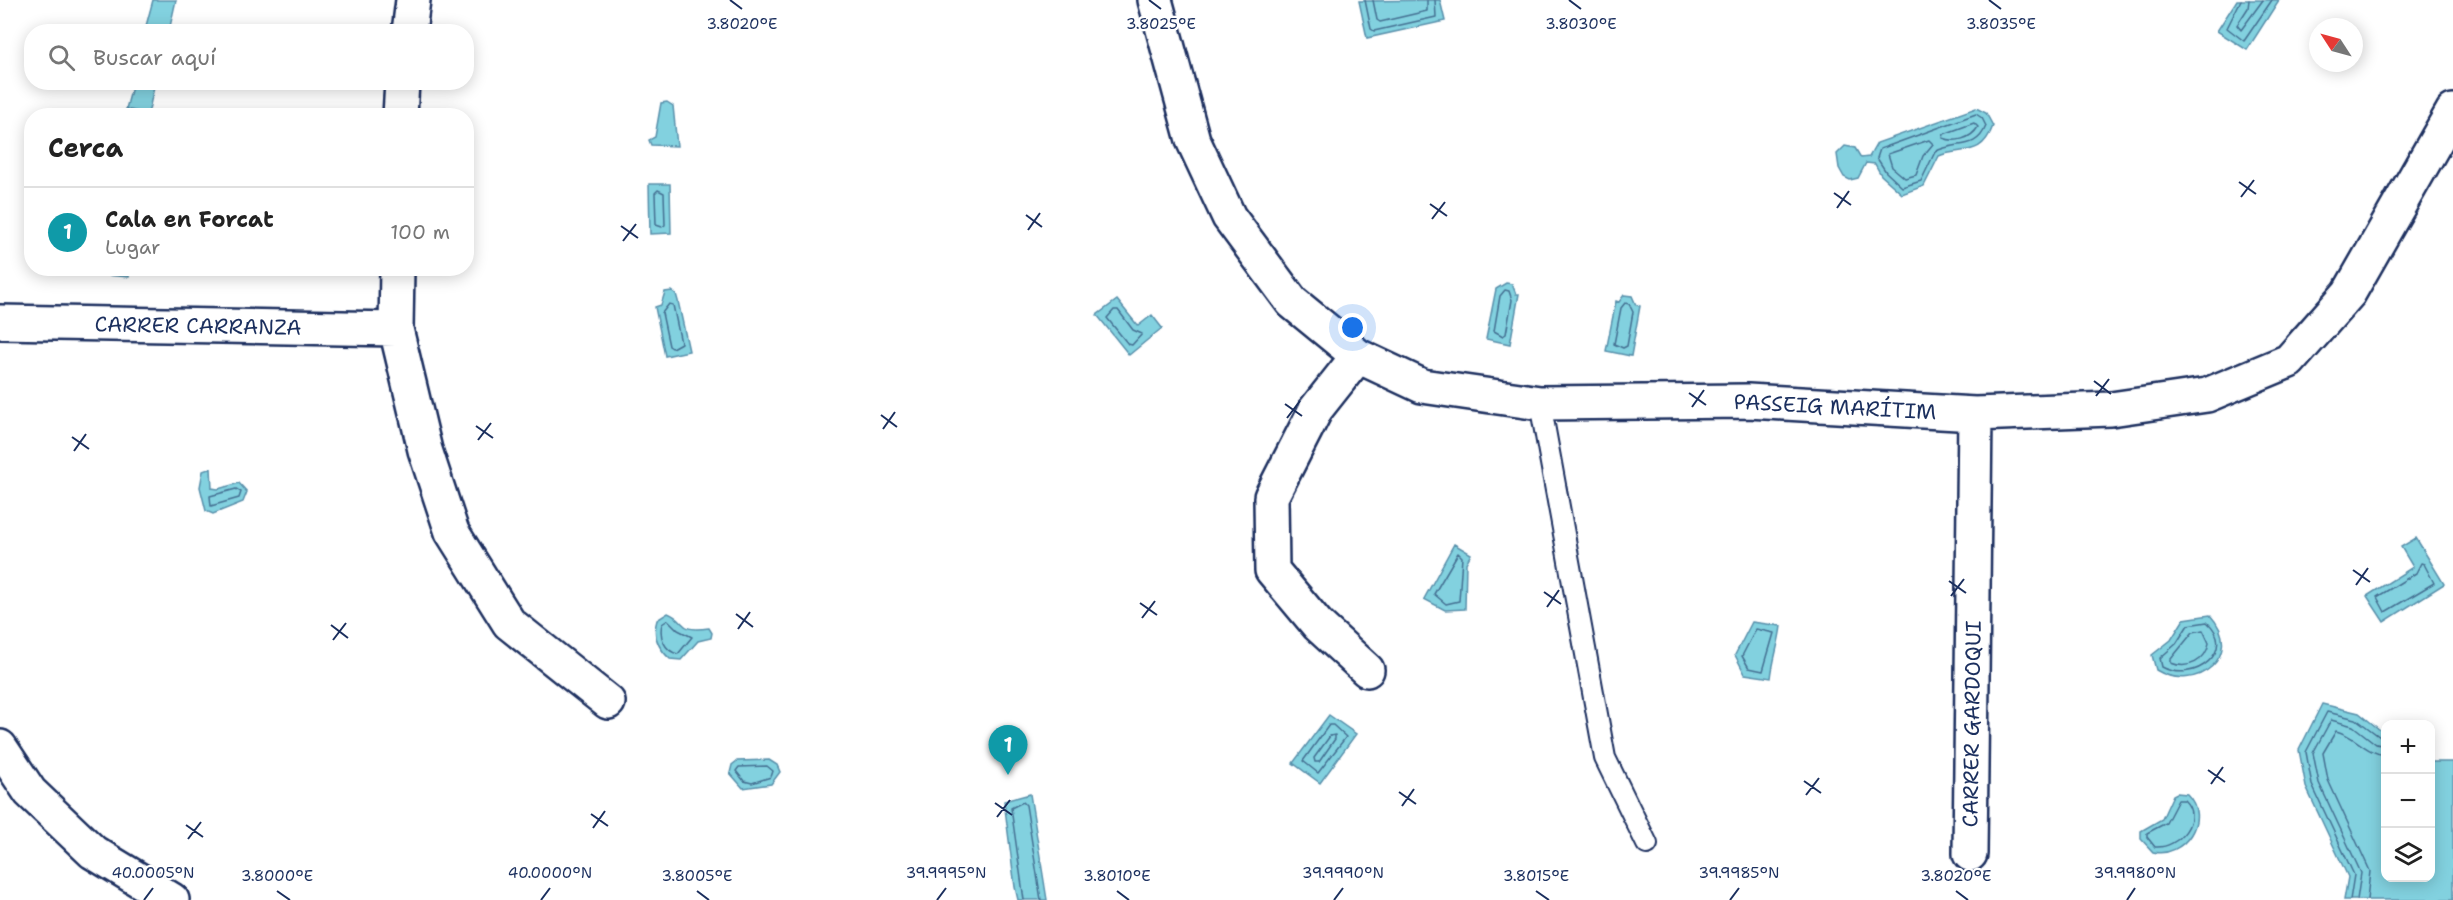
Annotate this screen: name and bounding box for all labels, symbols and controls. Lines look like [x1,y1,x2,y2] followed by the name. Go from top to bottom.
[707,14,777,34] text: 3.8020°E
[1126,14,1196,34] text: 3.8025°E
[1545,14,1617,34] text: 3.8030°E
[1966,14,2036,34] text: 3.8035°E
[2309,18,2363,72] north arrow
[24,24,474,90] search box
[45,41,78,74] icon: search
[93,43,216,72] text: Buscar aquí
[48,130,123,165] text: Cerca
[105,205,274,234] text: Cala en Forcat
[63,219,72,245] text: 1
[390,219,450,245] text: 100 m
[105,234,161,260] text: Lugar
[94,310,302,342] street label: CARRER CARRANZA
[1338,313,1367,342] your location
[1733,387,1937,426] street label: PASSEIG MARÍTIM
[1956,620,1988,828] street label: CARRER GARDOQUI
[2381,720,2435,882] map controls
[2381,720,2435,774] button: +
[988,726,1028,775] pin: 1
[2381,774,2435,828] button: −
[2381,828,2435,882] button: layers
[111,863,195,883] text: 40.0005°N
[508,863,592,883] text: 40.0000°N
[906,863,986,883] text: 39.9995°N
[1302,863,1384,883] text: 39.9990°N
[1699,863,1779,883] text: 39.9985°N
[2094,863,2176,883] text: 39.9980°N
[241,866,313,886] text: 3.8000°E
[662,866,732,886] text: 3.8005°E
[1083,866,1151,886] text: 3.8010°E
[1503,866,1569,886] text: 3.8015°E
[1921,866,1991,886] text: 3.8020°E

